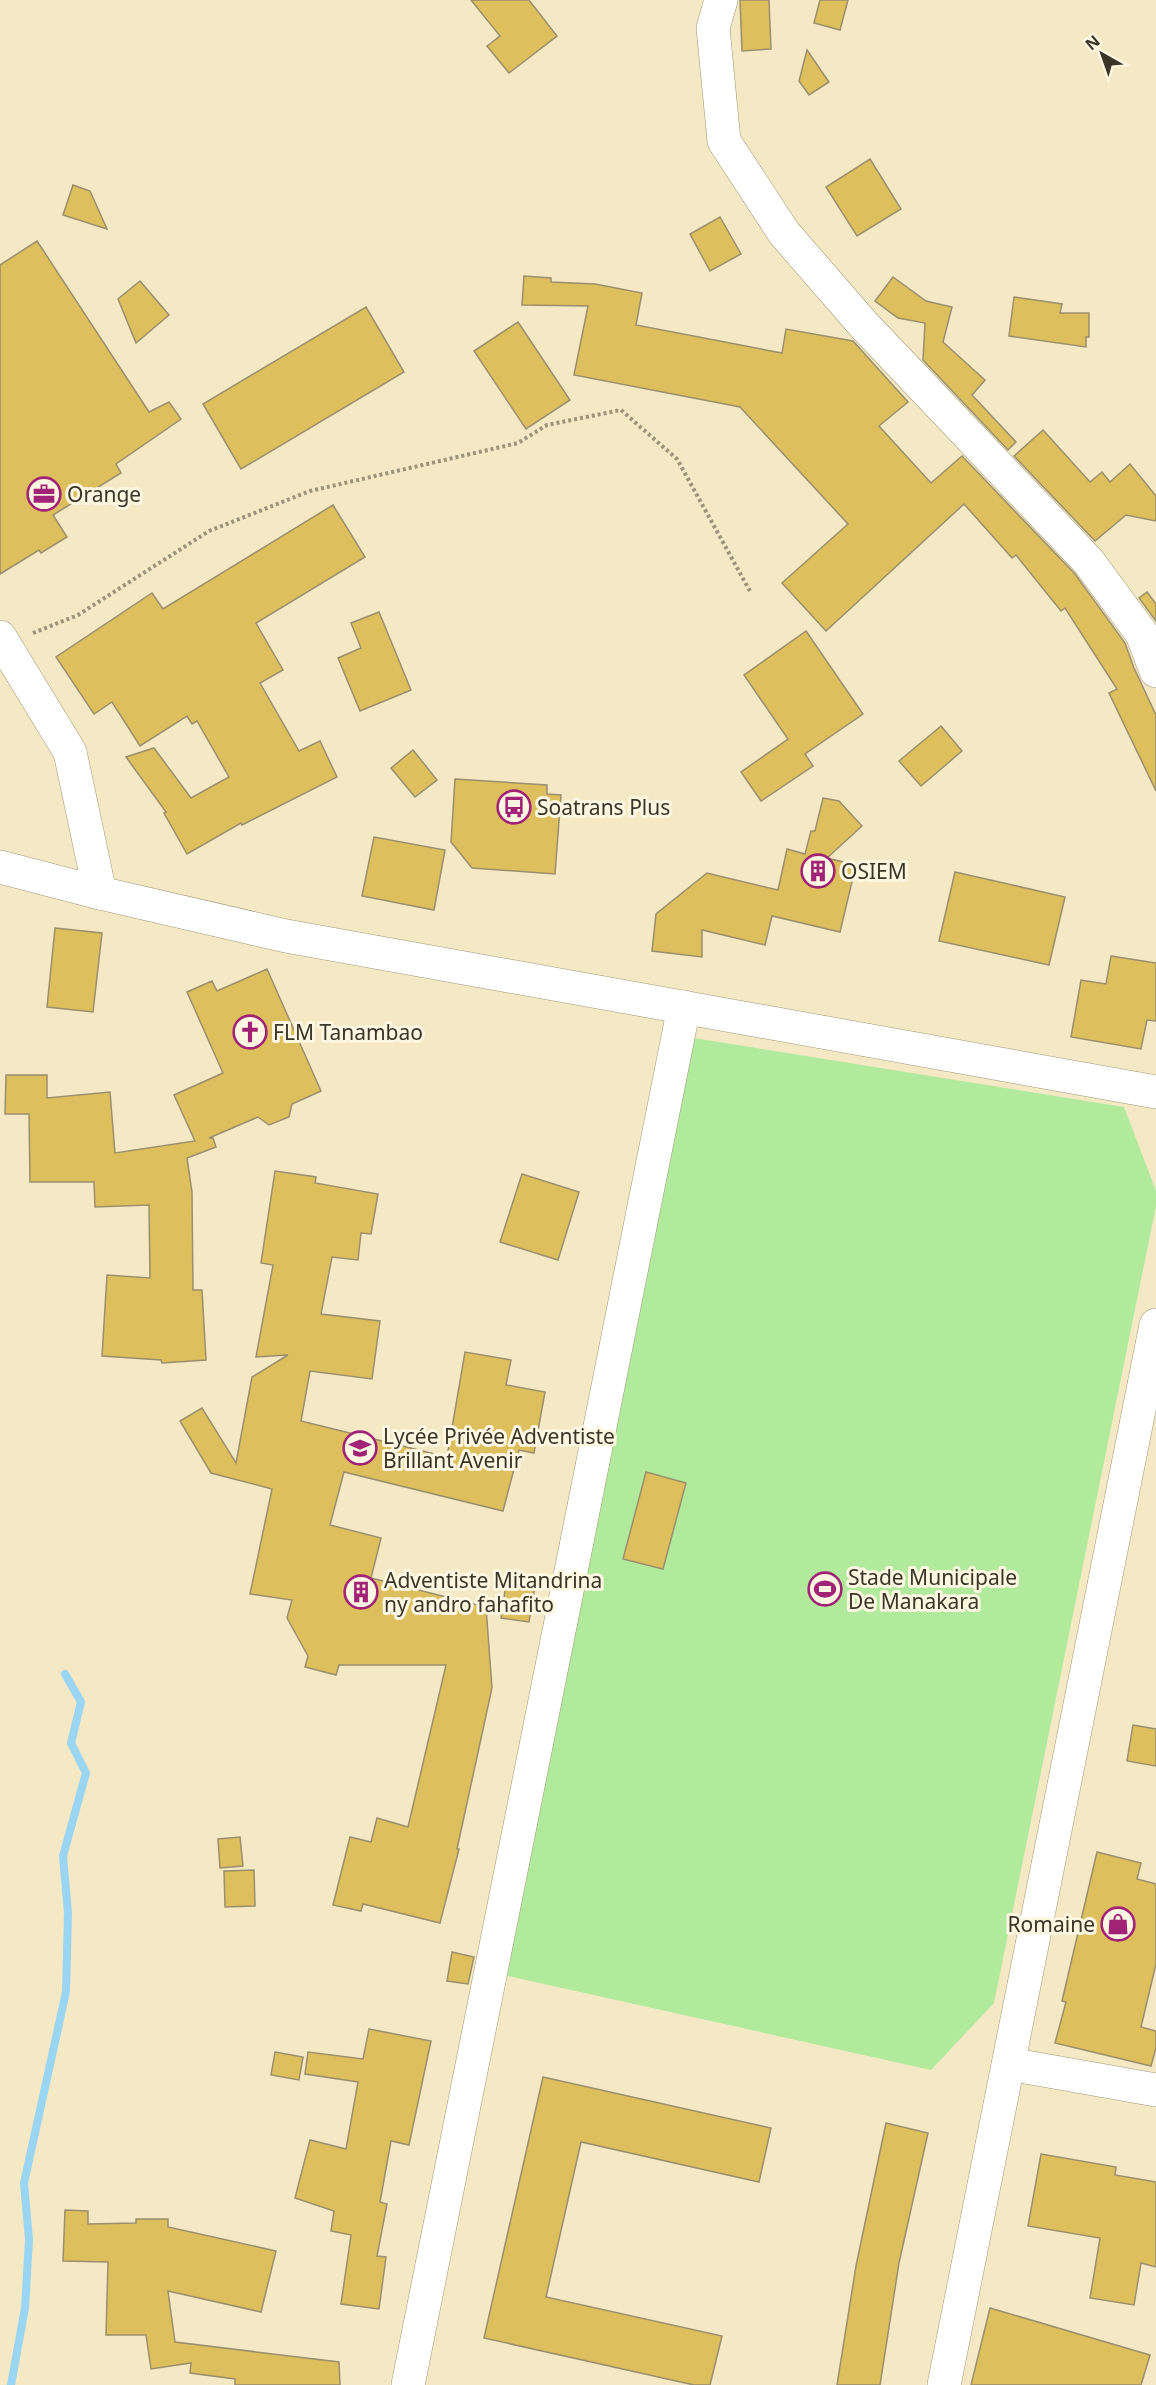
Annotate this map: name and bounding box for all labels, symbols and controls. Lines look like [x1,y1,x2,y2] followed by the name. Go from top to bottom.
[1072,24,1132,84] north arrow
[1080,30,1104,55] text: N
[26,476,62,512] office icon: Orange
[67,480,141,508] place label: Orange
[496,789,532,825] bus stop icon: Soatrans Plus
[537,793,670,821] place label: Soatrans Plus
[800,853,836,889] building icon: OSIEM
[841,857,907,885] place label: OSIEM
[232,1014,268,1050] church icon: FLM Tanambao
[273,1018,423,1046] place label: FLM Tanambao
[383,1422,615,1474] place label: Lycée Privée Adventiste Brillant Avenir
[342,1430,378,1466] school or university icon: Lycée Privée Adventiste Brillant Avenir
[848,1563,1017,1615] place label: Stade Municipale De Manakara
[384,1566,602,1618] place label: Adventiste Mitandrina ny andro fahafito
[807,1571,843,1607] sports icon: Stade Municipale De Manakara
[343,1574,379,1610] building icon: Adventiste Mitandrina ny andro fahafito
[1100,1906,1136,1942] shop icon: Romaine
[1008,1910,1095,1938] place label: Romaine

